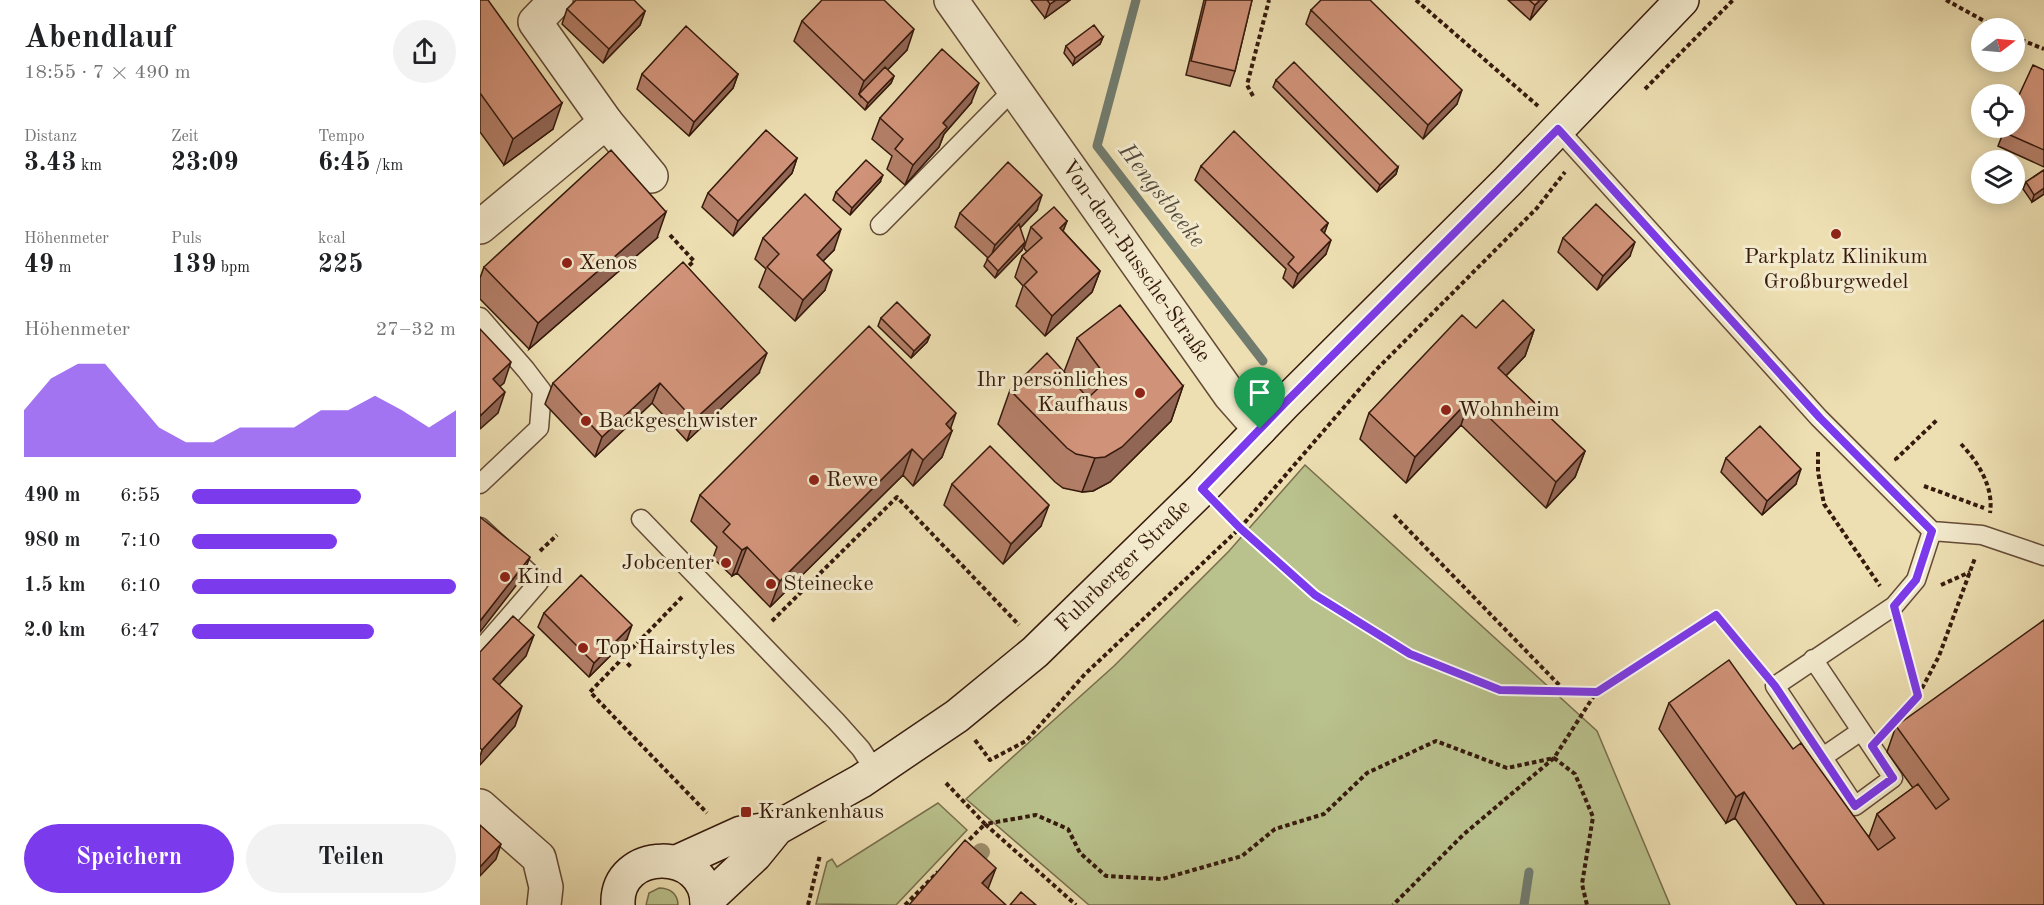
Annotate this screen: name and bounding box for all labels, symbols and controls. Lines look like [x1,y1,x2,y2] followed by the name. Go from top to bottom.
[1971,18,2025,72] north arrow
[1971,18,2025,204] map controls
[393,20,456,83] button: share
[24,22,175,55] text: Abendlauf
[24,63,191,83] text: 18:55 · 7 × 490 m
[1971,84,2025,138] button: locate
[24,129,77,145] text: Distanz
[171,129,199,145] text: Zeit
[318,129,365,145] text: Tempo
[1112,139,1209,253] water label: Hengstbeeke
[24,150,77,176] text: 3.43
[171,150,239,176] text: 23:09
[318,150,371,176] text: 6:45
[1971,150,2025,204] button: layers
[1057,156,1214,367] street label: Von-dem-Bussche-Straße
[77,158,102,174] text: km
[371,158,403,174] text: /km
[1829,227,1843,241] marker: Parkplatz Klinikum Großburgwedel
[24,231,109,247] text: Höhenmeter
[171,231,202,247] text: Puls
[318,231,346,247] text: kcal
[1744,246,1928,293] place label: Parkplatz Klinikum Großburgwedel
[24,252,54,278] text: 49
[171,252,216,278] text: 139
[318,252,363,278] text: 225
[579,252,637,274] place label: Xenos
[560,256,574,270] marker: Xenos
[54,260,71,276] text: m
[216,260,250,276] text: bpm
[24,320,130,340] text: Höhenmeter
[376,320,456,340] text: 27–32 m
[1234,367,1285,429] pin
[976,369,1128,416] place label: Ihr persönliches Kaufhaus
[1243,376,1276,409] icon: arrive
[1133,386,1147,400] marker: Ihr persönliches Kaufhaus
[1458,399,1560,421] place label: Wohnheim
[1439,403,1453,417] marker: Wohnheim
[598,410,758,432] place label: Backgeschwister
[579,414,593,428] marker: Backgeschwister
[826,469,878,491] place label: Rewe
[807,473,821,487] marker: Rewe
[24,486,80,506] text: 490 m
[120,486,160,506] text: 6:55
[1052,496,1195,636] street label: Fuhrberger Straße
[24,531,80,551] text: 980 m
[120,531,160,551] text: 7:10
[622,552,714,574] place label: Jobcenter
[719,556,733,570] marker: Jobcenter
[517,566,563,588] place label: Kind
[498,570,512,584] marker: Kind
[783,573,874,595] place label: Steinecke
[24,576,86,596] text: 1.5 km
[120,576,160,596] text: 6:10
[764,577,778,591] marker: Steinecke
[24,621,86,641] text: 2.0 km
[120,621,160,641] text: 6:47
[595,637,735,659] place label: Top Hairstyles
[576,641,590,655] marker: Top Hairstyles
[758,801,884,823] place label: Krankenhaus
[739,805,753,819] marker: Krankenhaus
[24,824,234,893] button: Speichern
[246,824,456,893] button: Teilen

